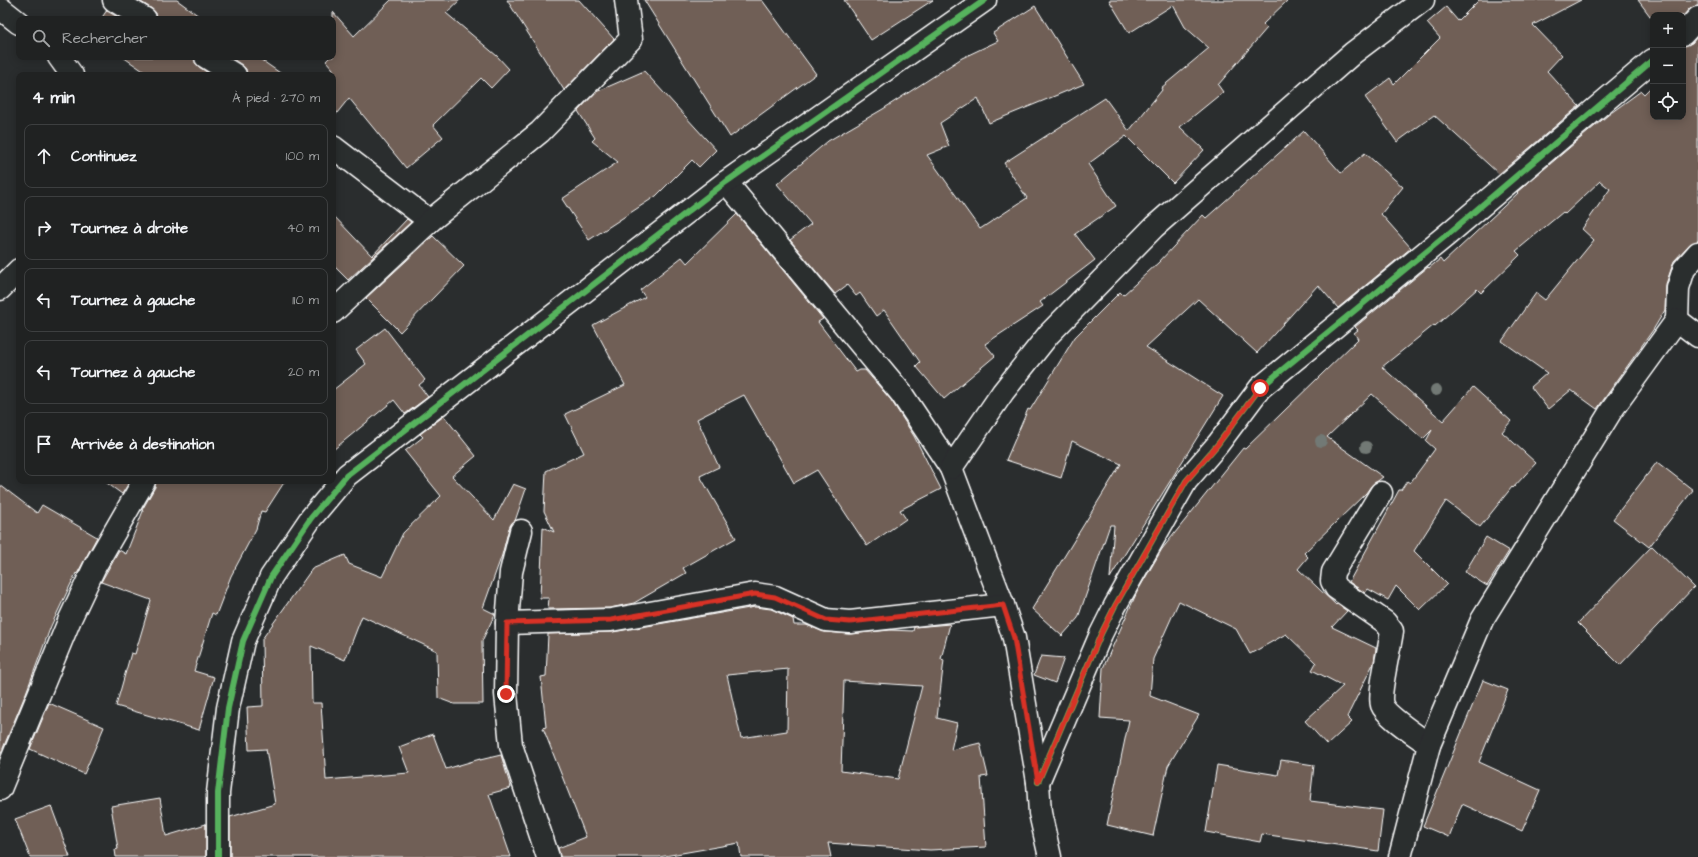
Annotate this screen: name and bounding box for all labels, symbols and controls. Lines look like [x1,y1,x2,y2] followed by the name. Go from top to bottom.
[1650,12,1686,120] map controls
[1650,12,1686,48] button: +
[16,16,336,60] search box
[30,27,52,49] icon: search
[62,28,147,49] text: Rechercher
[1650,48,1686,84] button: −
[1650,84,1686,120] button: locate
[32,86,75,110] text: 4 min
[232,89,320,107] text: À pied · 270 m
[33,145,55,167] icon: ahead
[71,146,137,167] text: Continuez
[286,147,319,165] text: 100 m
[33,217,55,239] icon: right
[71,218,188,239] text: Tournez à droite
[287,219,319,237] text: 40 m
[33,289,55,311] icon: left
[71,290,195,311] text: Tournez à gauche
[292,291,319,309] text: 110 m
[33,361,55,383] icon: left
[71,362,195,383] text: Tournez à gauche
[288,363,319,381] text: 20 m
[1251,379,1269,397] route start
[33,433,55,455] icon: arrive
[71,434,214,455] text: Arrivée à destination
[497,685,515,703] route end

